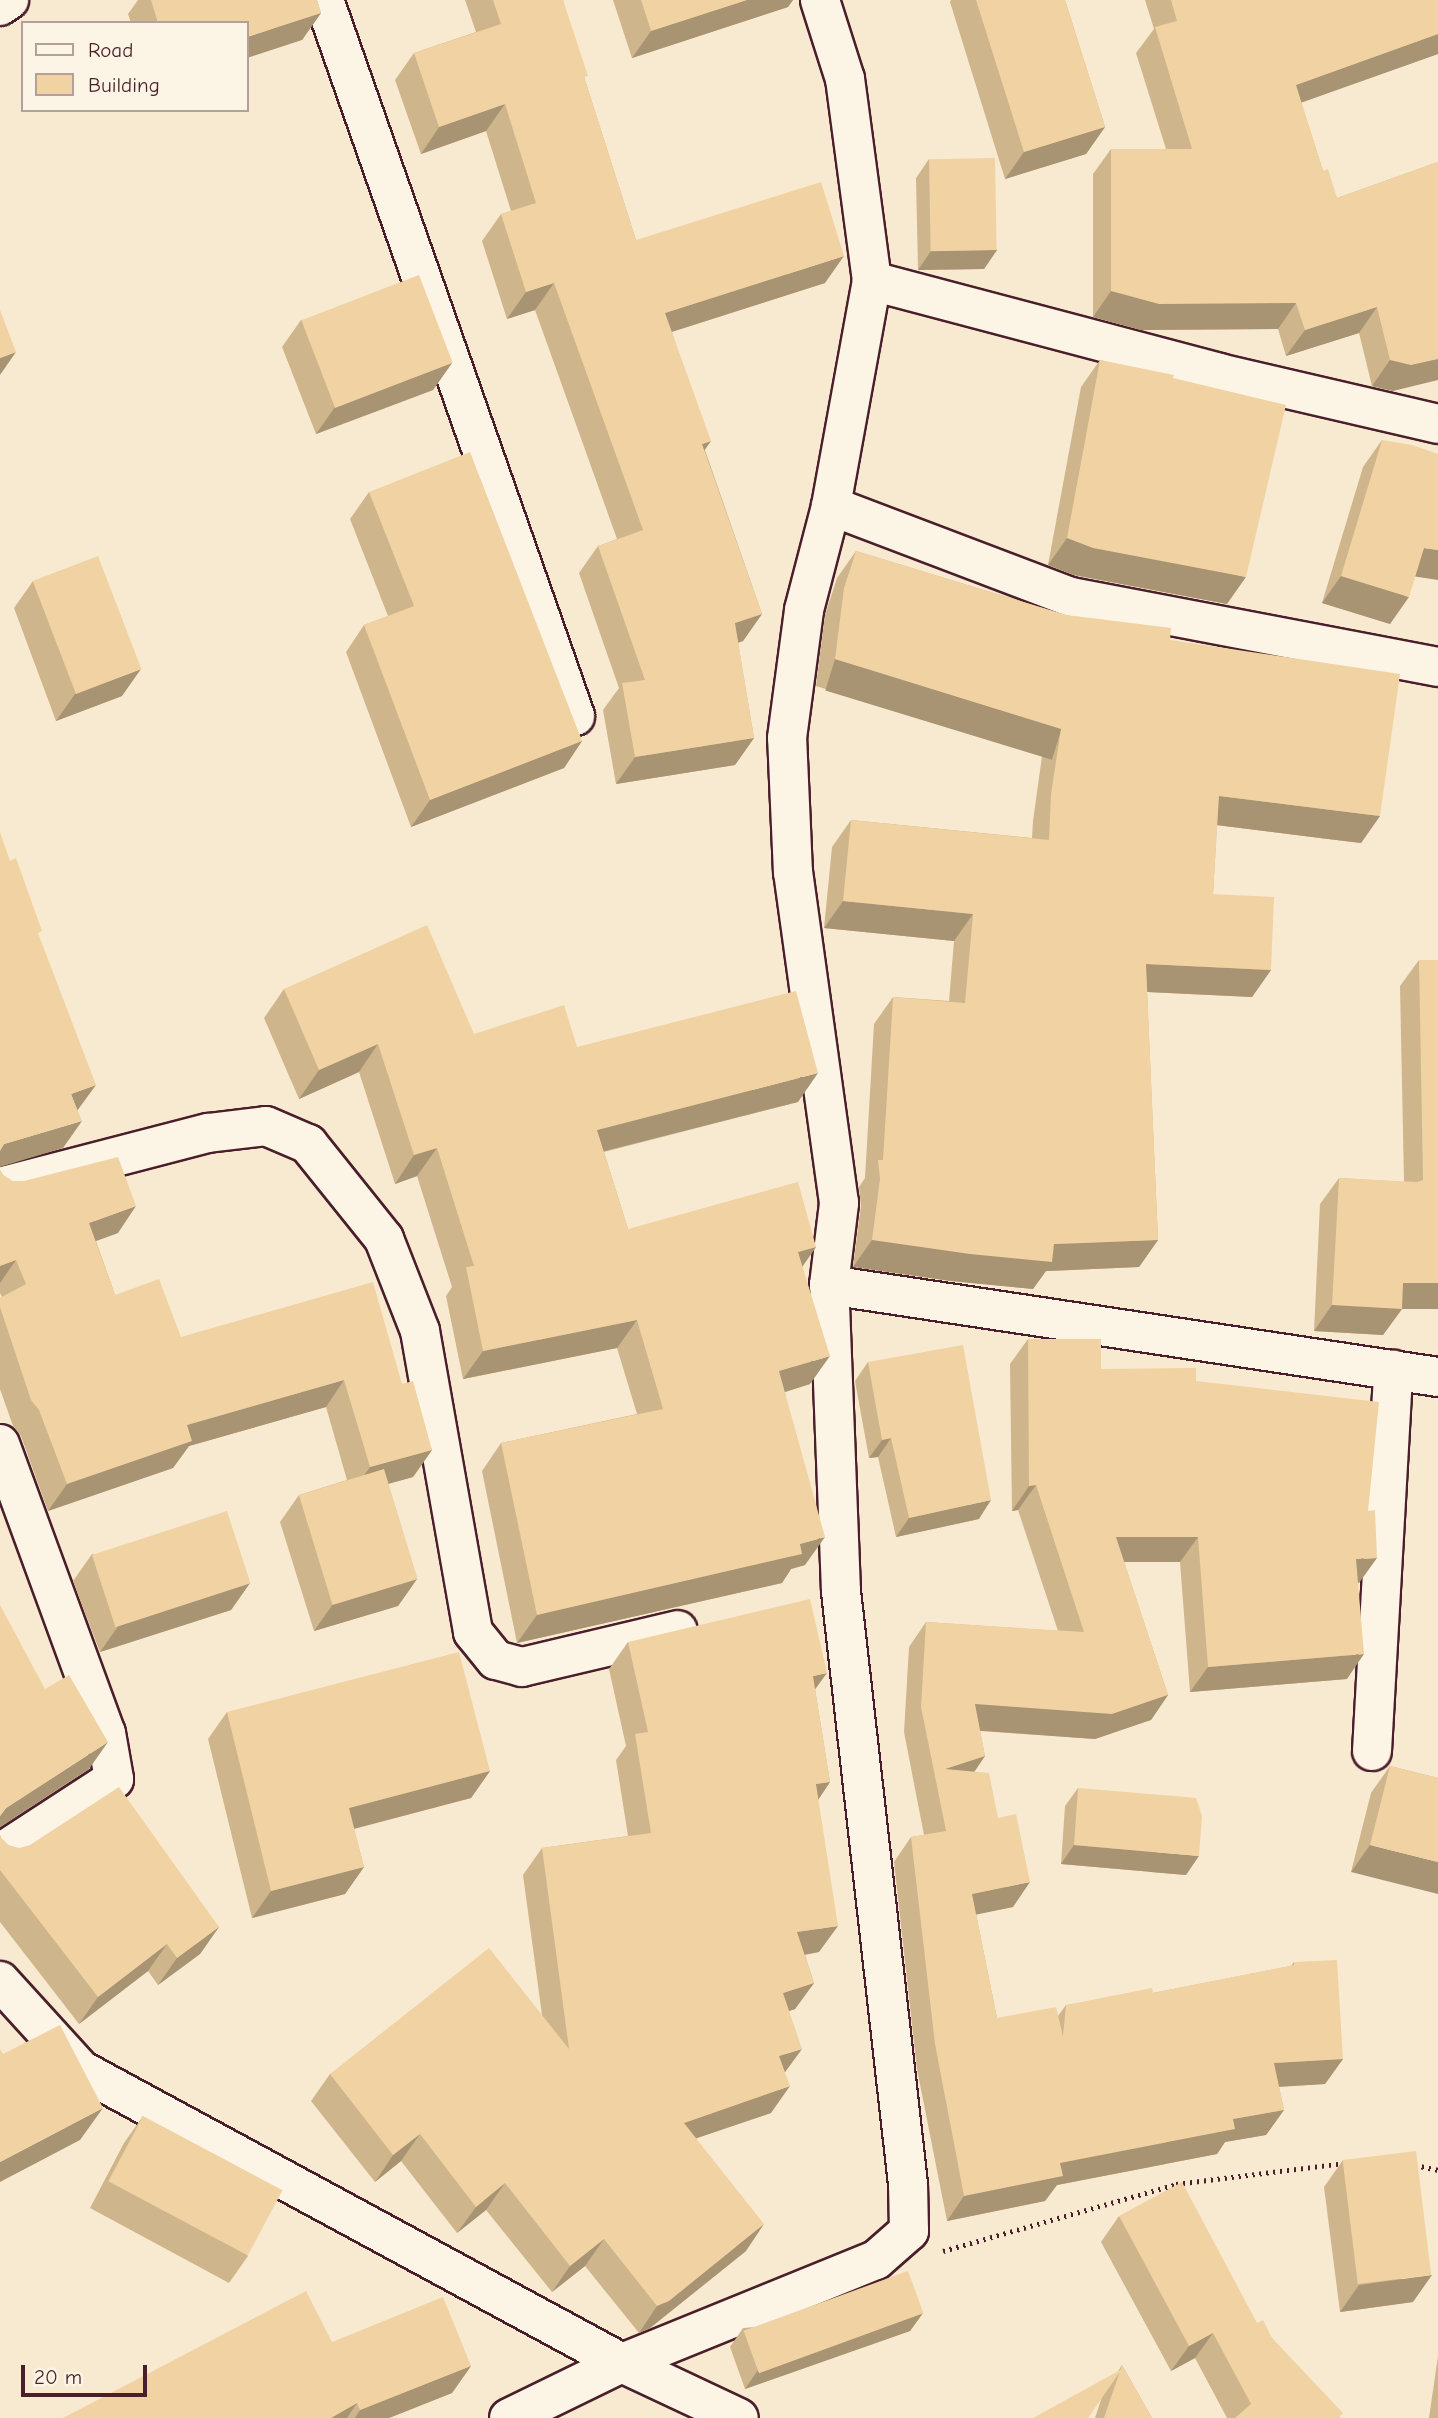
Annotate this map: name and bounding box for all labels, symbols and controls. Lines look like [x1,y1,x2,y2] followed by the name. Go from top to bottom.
[21,21,248,112] legend
[88,38,133,62] text: Road
[88,73,160,97] text: Building
[24,2352,150,2396] scale bar
[34,2365,82,2389] text: 20 m

